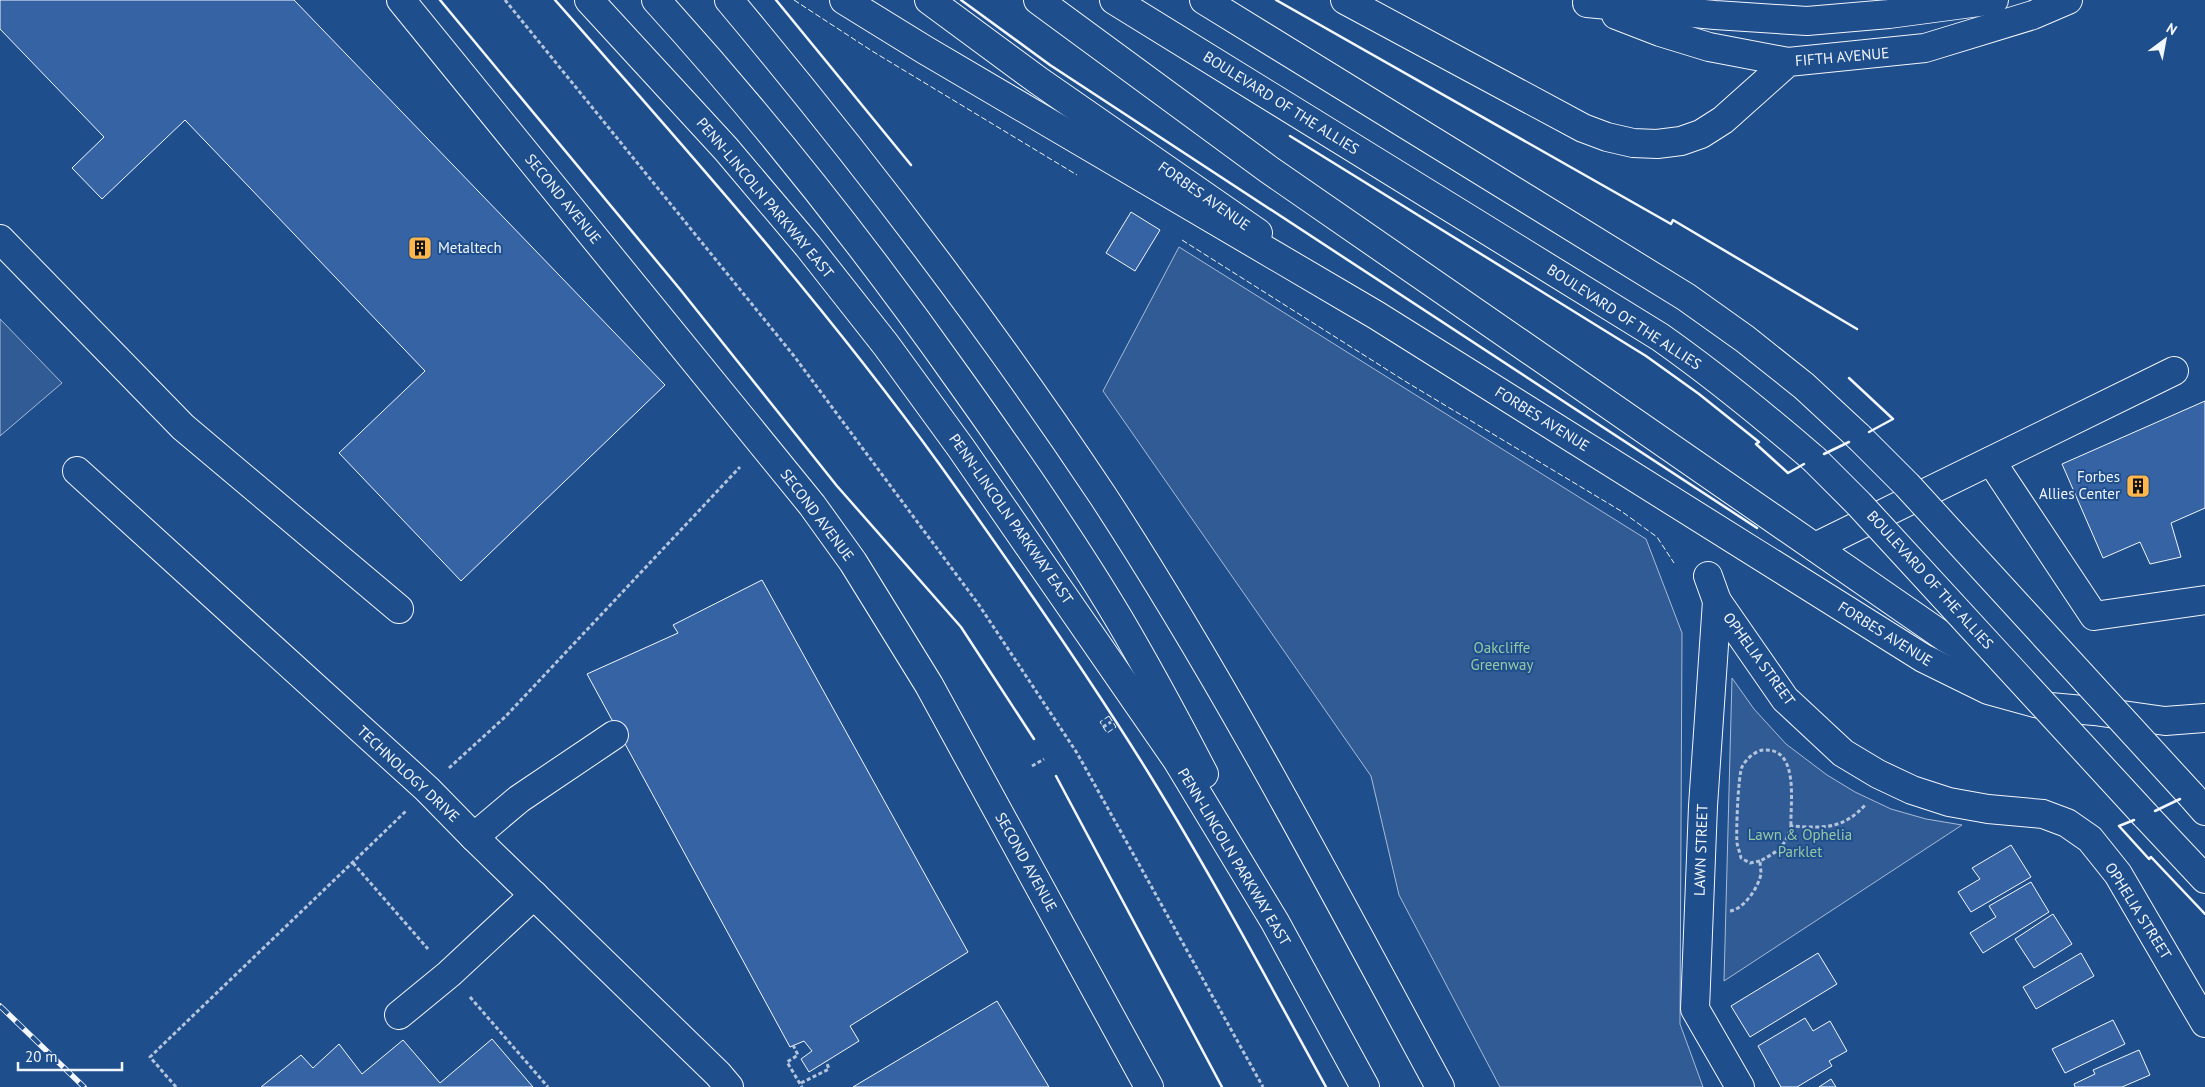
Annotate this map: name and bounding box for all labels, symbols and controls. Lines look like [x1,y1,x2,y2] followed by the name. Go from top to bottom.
[2140,15,2190,65] north arrow
[2163,19,2181,39] text: N
[1794,43,1890,70] street label: FIFTH AVENUE
[1200,47,1363,158] street label: BOULEVARD OF THE ALLIES
[693,114,839,282] street label: PENN-LINCOLN PARKWAY EAST
[521,150,606,248] street label: SECOND AVENUE
[1155,157,1254,234] street label: FORBES AVENUE
[407,235,433,261] building icon: Metaltech
[438,238,502,257] place label: Metaltech
[1544,260,1705,374] street label: BOULEVARD OF THE ALLIES
[1492,382,1593,455] street label: FORBES AVENUE
[945,430,1078,608] street label: PENN-LINCOLN PARKWAY EAST
[777,465,858,565] street label: SECOND AVENUE
[2039,467,2120,503] place label: Forbes Allies Center
[2125,473,2151,499] building icon: Forbes Allies Center
[1863,506,1998,653] street label: BOULEVARD OF THE ALLIES
[1835,597,1936,670] street label: FORBES AVENUE
[1719,608,1800,710] street label: OPHELIA STREET
[1470,638,1534,674] park label: Oakcliffe Greenway
[353,721,464,826] street label: TECHNOLOGY DRIVE
[1174,765,1295,950] street label: PENN-LINCOLN PARKWAY EAST
[1689,803,1712,896] street label: LAWN STREET
[991,809,1062,915] street label: SECOND AVENUE
[1748,825,1852,861] park label: Lawn & Ophelia Parklet
[2101,859,2176,963] street label: OPHELIA STREET
[18,1040,121,1072] scale bar
[25,1047,58,1066] text: 20 m

